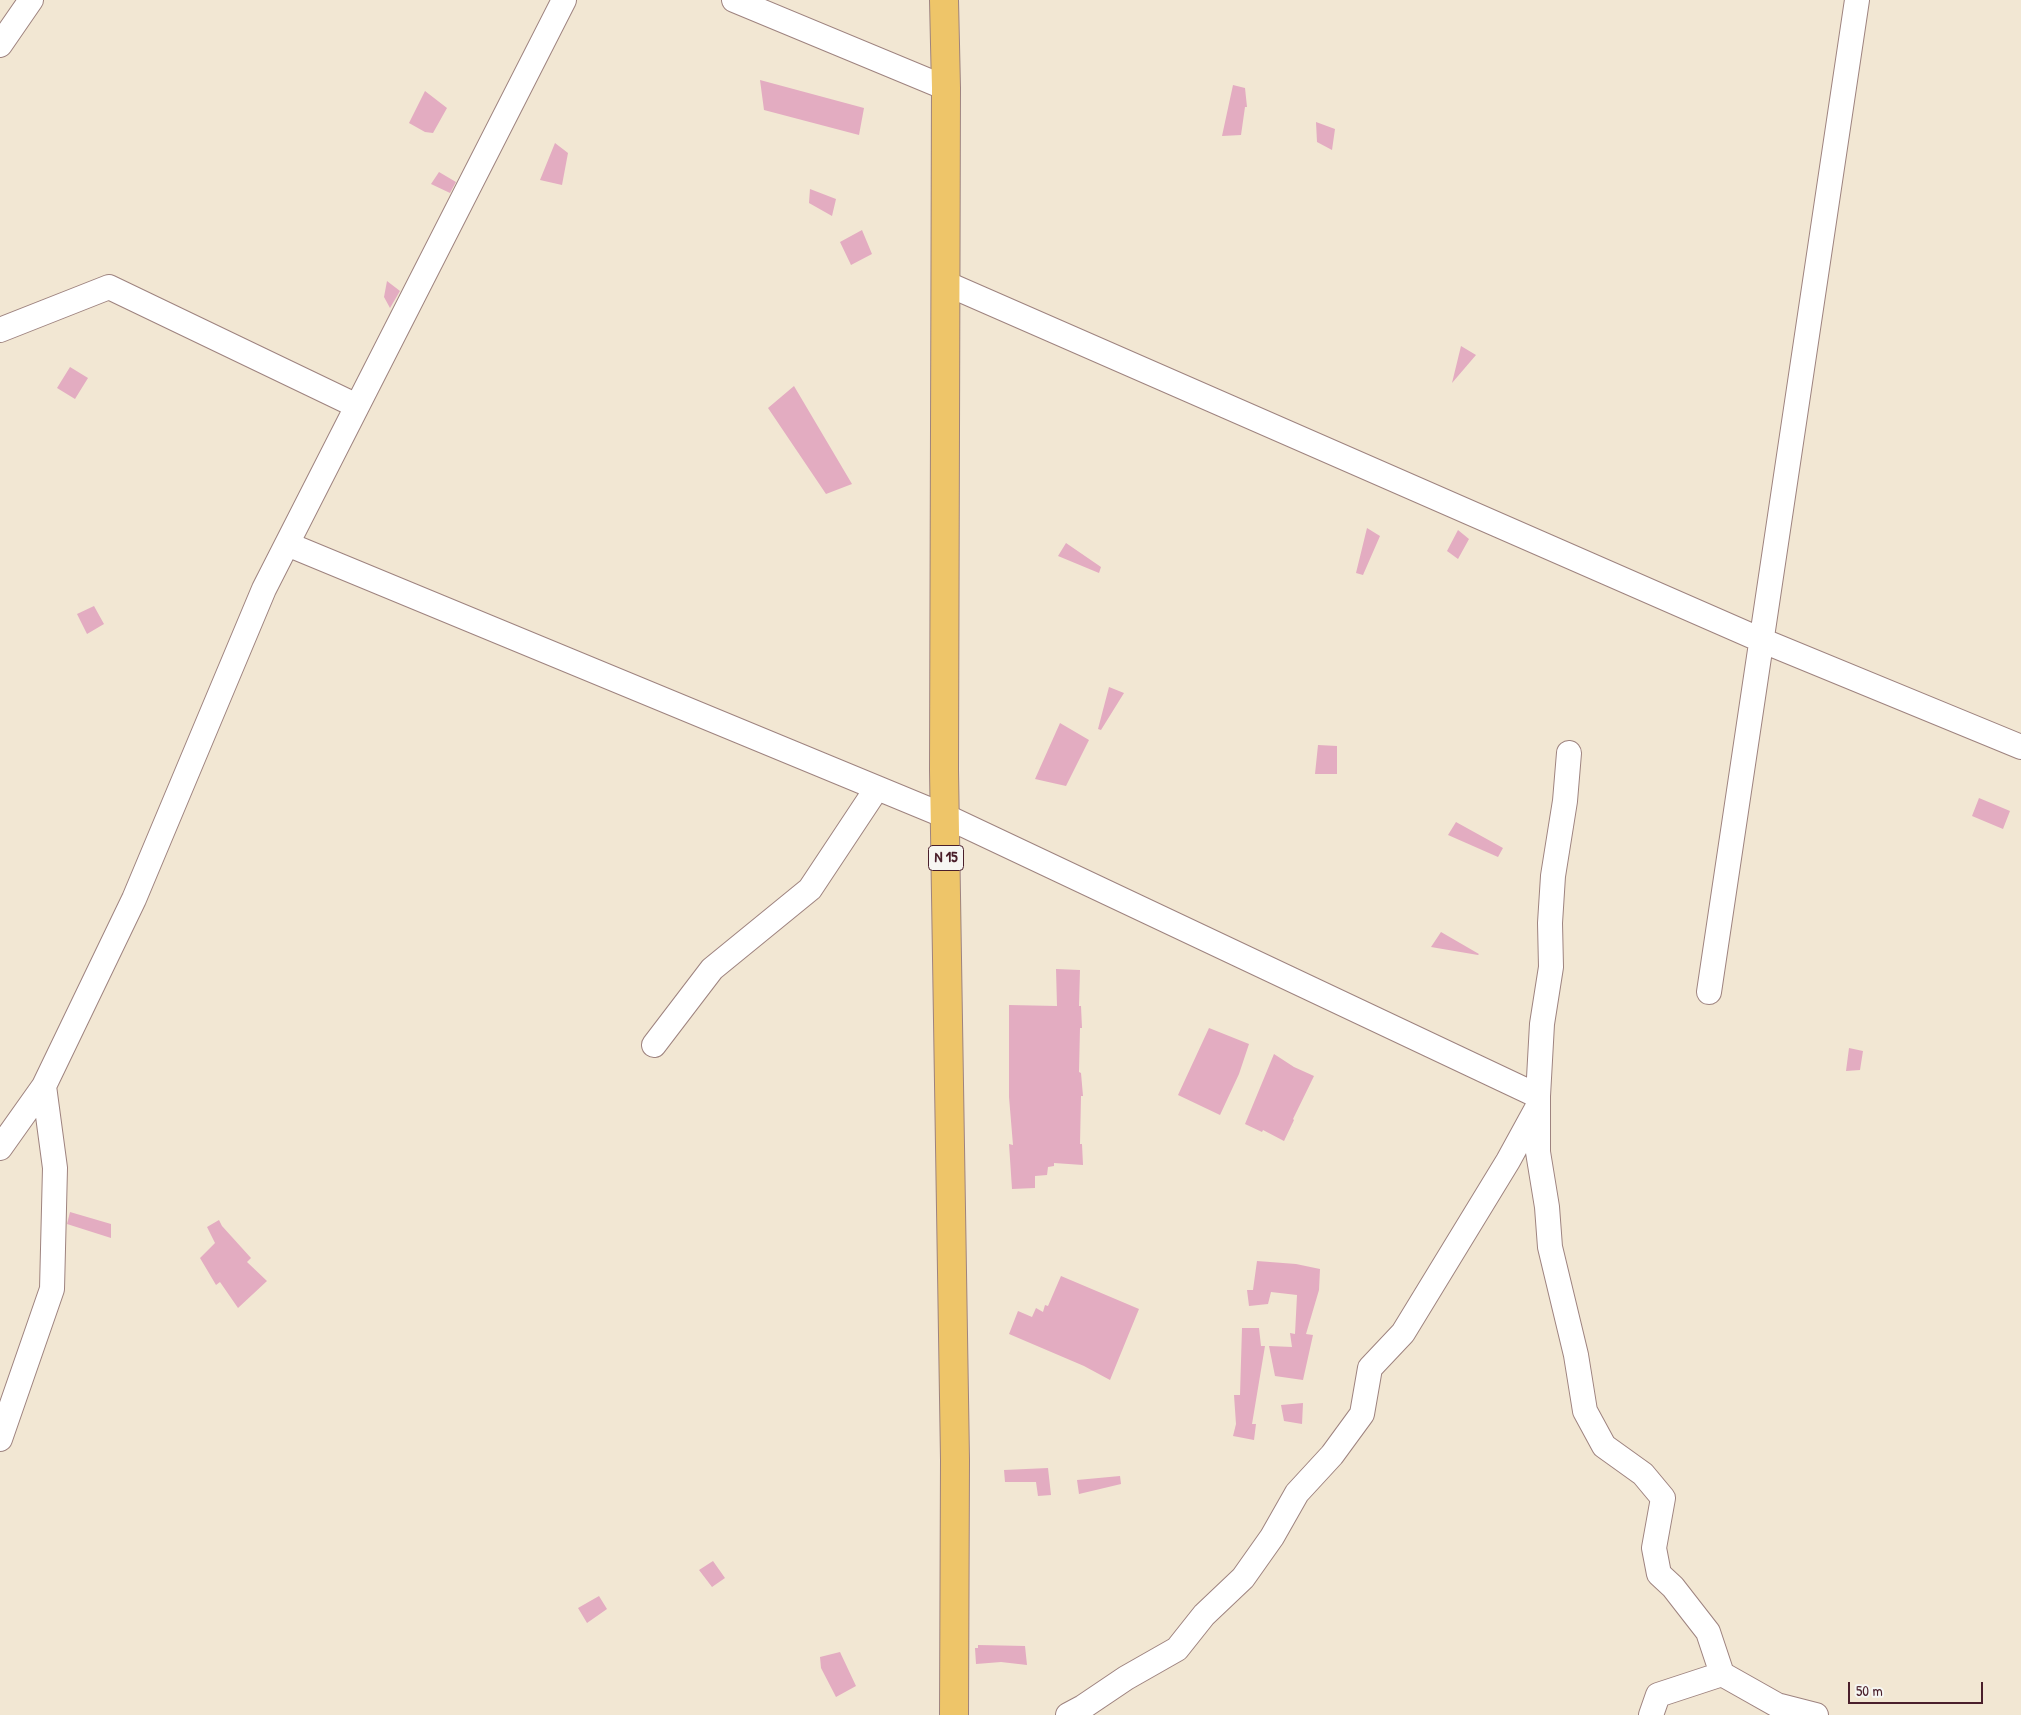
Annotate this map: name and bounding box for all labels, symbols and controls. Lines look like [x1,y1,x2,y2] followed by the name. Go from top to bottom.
[928,846,964,870] road number: N 15
[1851,1672,1986,1704] scale bar
[1856,1680,1883,1701] text: 50 m

